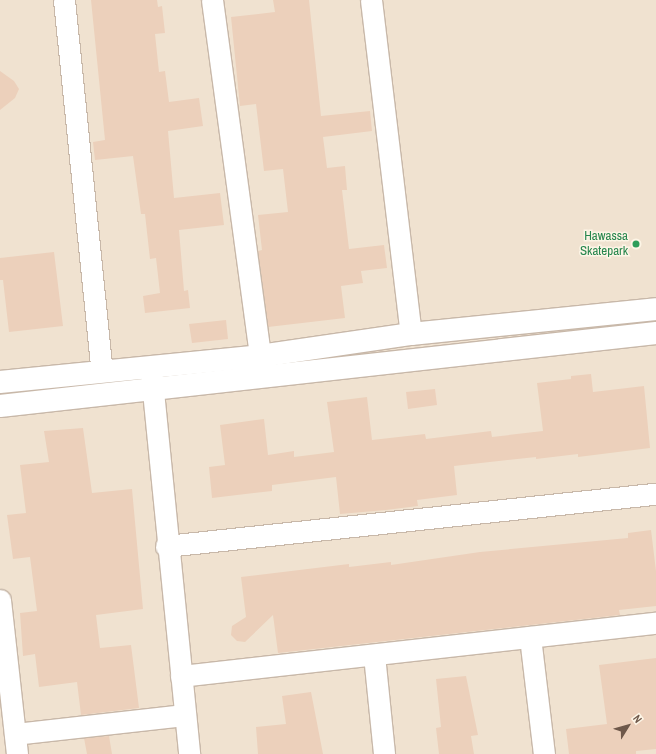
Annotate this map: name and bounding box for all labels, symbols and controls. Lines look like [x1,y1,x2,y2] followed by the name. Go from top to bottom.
[580,229,628,260] place label: Hawassa Skatepark
[631,239,641,249] marker: Hawassa Skatepark
[608,706,648,746] north arrow
[630,712,645,726] text: N

